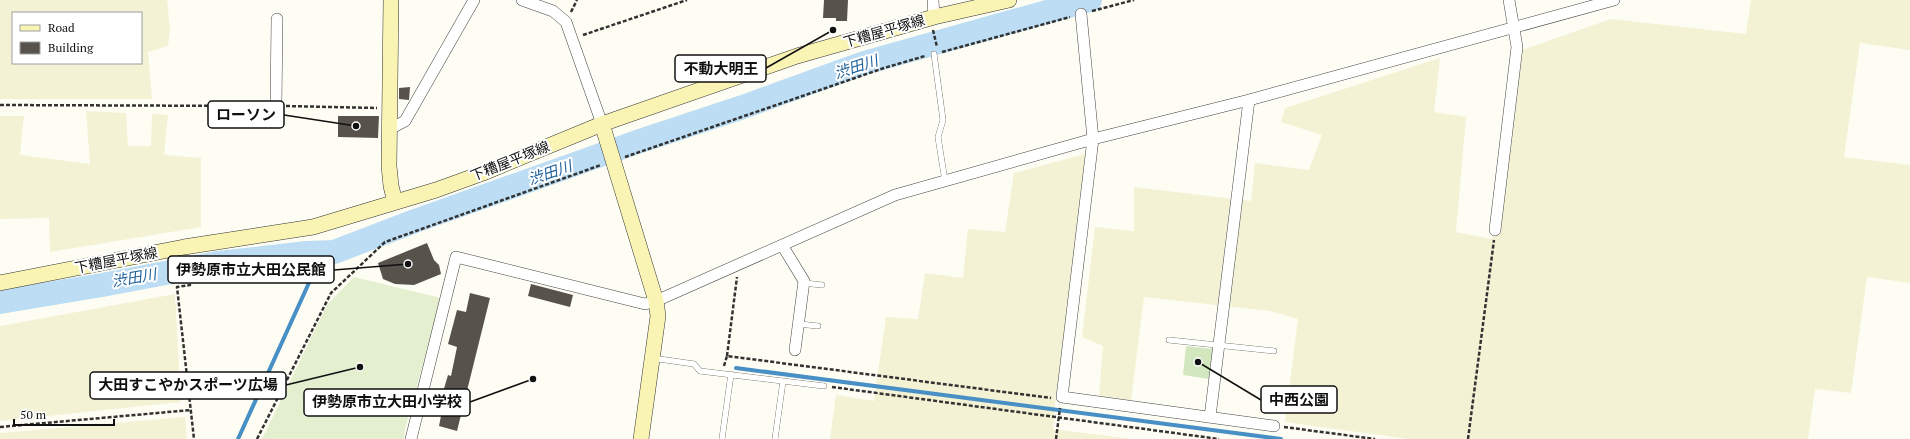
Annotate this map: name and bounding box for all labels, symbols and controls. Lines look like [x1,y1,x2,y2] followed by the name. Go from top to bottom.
[841,10,927,51] street label: 下糟屋平塚線
[12,12,142,64] legend
[48,20,75,35] text: Road
[48,40,94,55] text: Building
[831,49,882,83] water label: 渋田川
[675,55,766,82] callout: 不動大明王
[683,58,759,78] text: 不動大明王
[208,101,284,128] callout: ローソン
[216,104,276,124] text: ローソン
[467,136,552,185] street label: 下糟屋平塚線
[525,155,576,189] water label: 渋田川
[73,242,159,277] street label: 下糟屋平塚線
[168,256,334,283] callout: 伊勢原市立大田公民館
[176,259,326,279] text: 伊勢原市立大田公民館
[110,263,160,291] water label: 渋田川
[90,372,286,399] callout: 大田すこやかスポーツ広場
[98,374,278,394] text: 大田すこやかスポーツ広場
[1261,386,1337,413] callout: 中西公園
[304,389,470,416] callout: 伊勢原市立大田小学校
[1269,389,1329,409] text: 中西公園
[312,391,462,411] text: 伊勢原市立大田小学校
[14,401,114,427] scale bar
[20,407,47,422] text: 50 m

